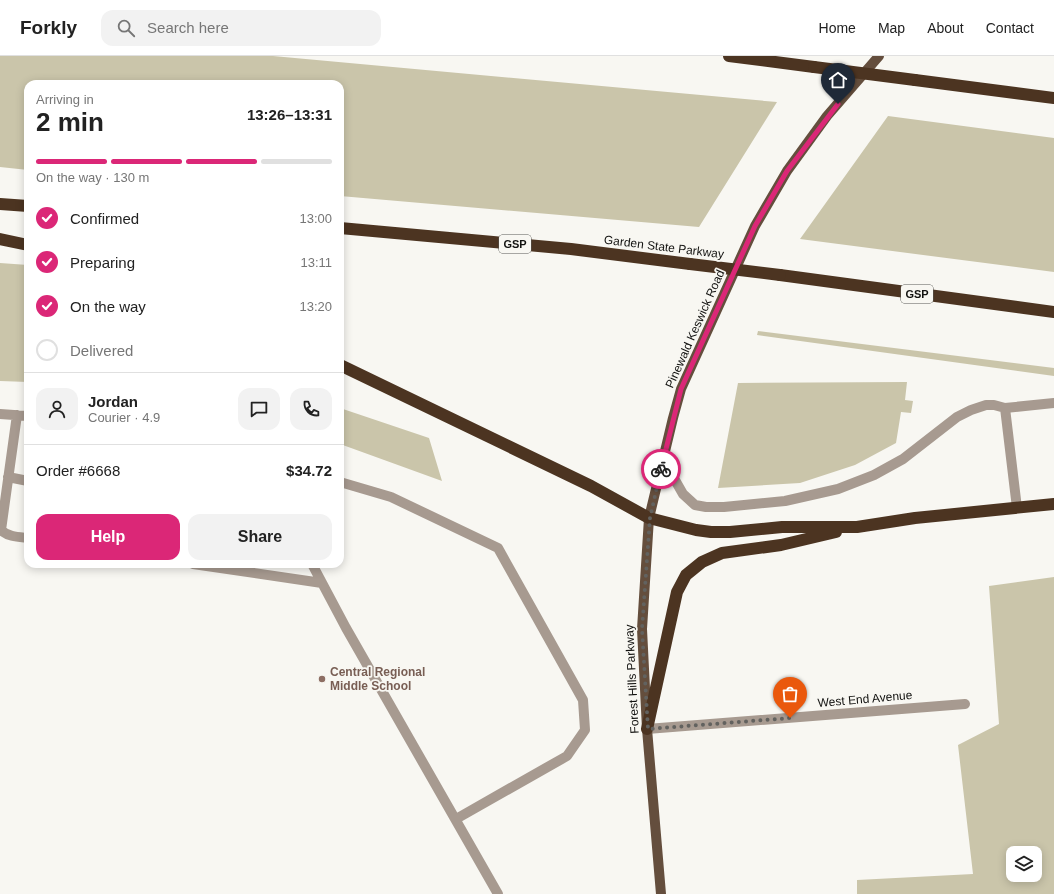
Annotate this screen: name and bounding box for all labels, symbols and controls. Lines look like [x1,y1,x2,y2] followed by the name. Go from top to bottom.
[101,10,381,46] search box
[20,17,77,38] text: Forkly
[115,17,137,39] icon: search
[147,19,229,36] text: Search here
[819,20,856,36] text: Home
[878,20,905,36] text: Map
[927,20,964,36] text: About
[986,20,1034,36] text: Contact
[821,63,855,104] pin
[827,69,849,91] icon: home
[36,92,94,107] text: Arriving in
[247,106,332,123] text: 13:26–13:31
[36,107,104,137] text: 2 min
[36,170,149,185] text: On the way · 130 m
[36,207,58,229] icon: check
[70,210,139,227] text: Confirmed
[299,211,332,226] text: 13:00
[603,233,725,261] street label: Garden State Parkway
[499,235,531,253] road number: GSP
[36,251,58,273] icon: check
[70,254,135,271] text: Preparing
[300,255,332,270] text: 13:11
[663,268,727,390] street label: Pinewald Keswick Road
[901,285,933,303] road number: GSP
[36,295,58,317] icon: check
[70,298,146,315] text: On the way
[299,299,332,314] text: 13:20
[70,342,133,359] text: Delivered
[36,388,78,430] button: person
[238,388,280,430] button: chat
[290,388,332,430] button: phone
[88,393,138,410] text: Jordan
[88,410,160,425] text: Courier · 4.9
[641,449,681,489] courier
[650,458,672,480] icon: bike
[36,462,120,479] text: Order #6668
[286,462,332,479] text: $34.72
[36,514,180,560] button: Help
[188,514,332,560] button: Share
[622,624,642,734] street label: Forest Hills Parkway
[330,665,425,693] place label: Central Regional Middle School
[317,674,327,684] marker: Central Regional Middle School
[773,677,807,718] pin
[779,683,801,705] icon: bag
[817,688,913,710] street label: West End Avenue
[1006,846,1042,882] map controls
[1006,846,1042,882] button: layers

